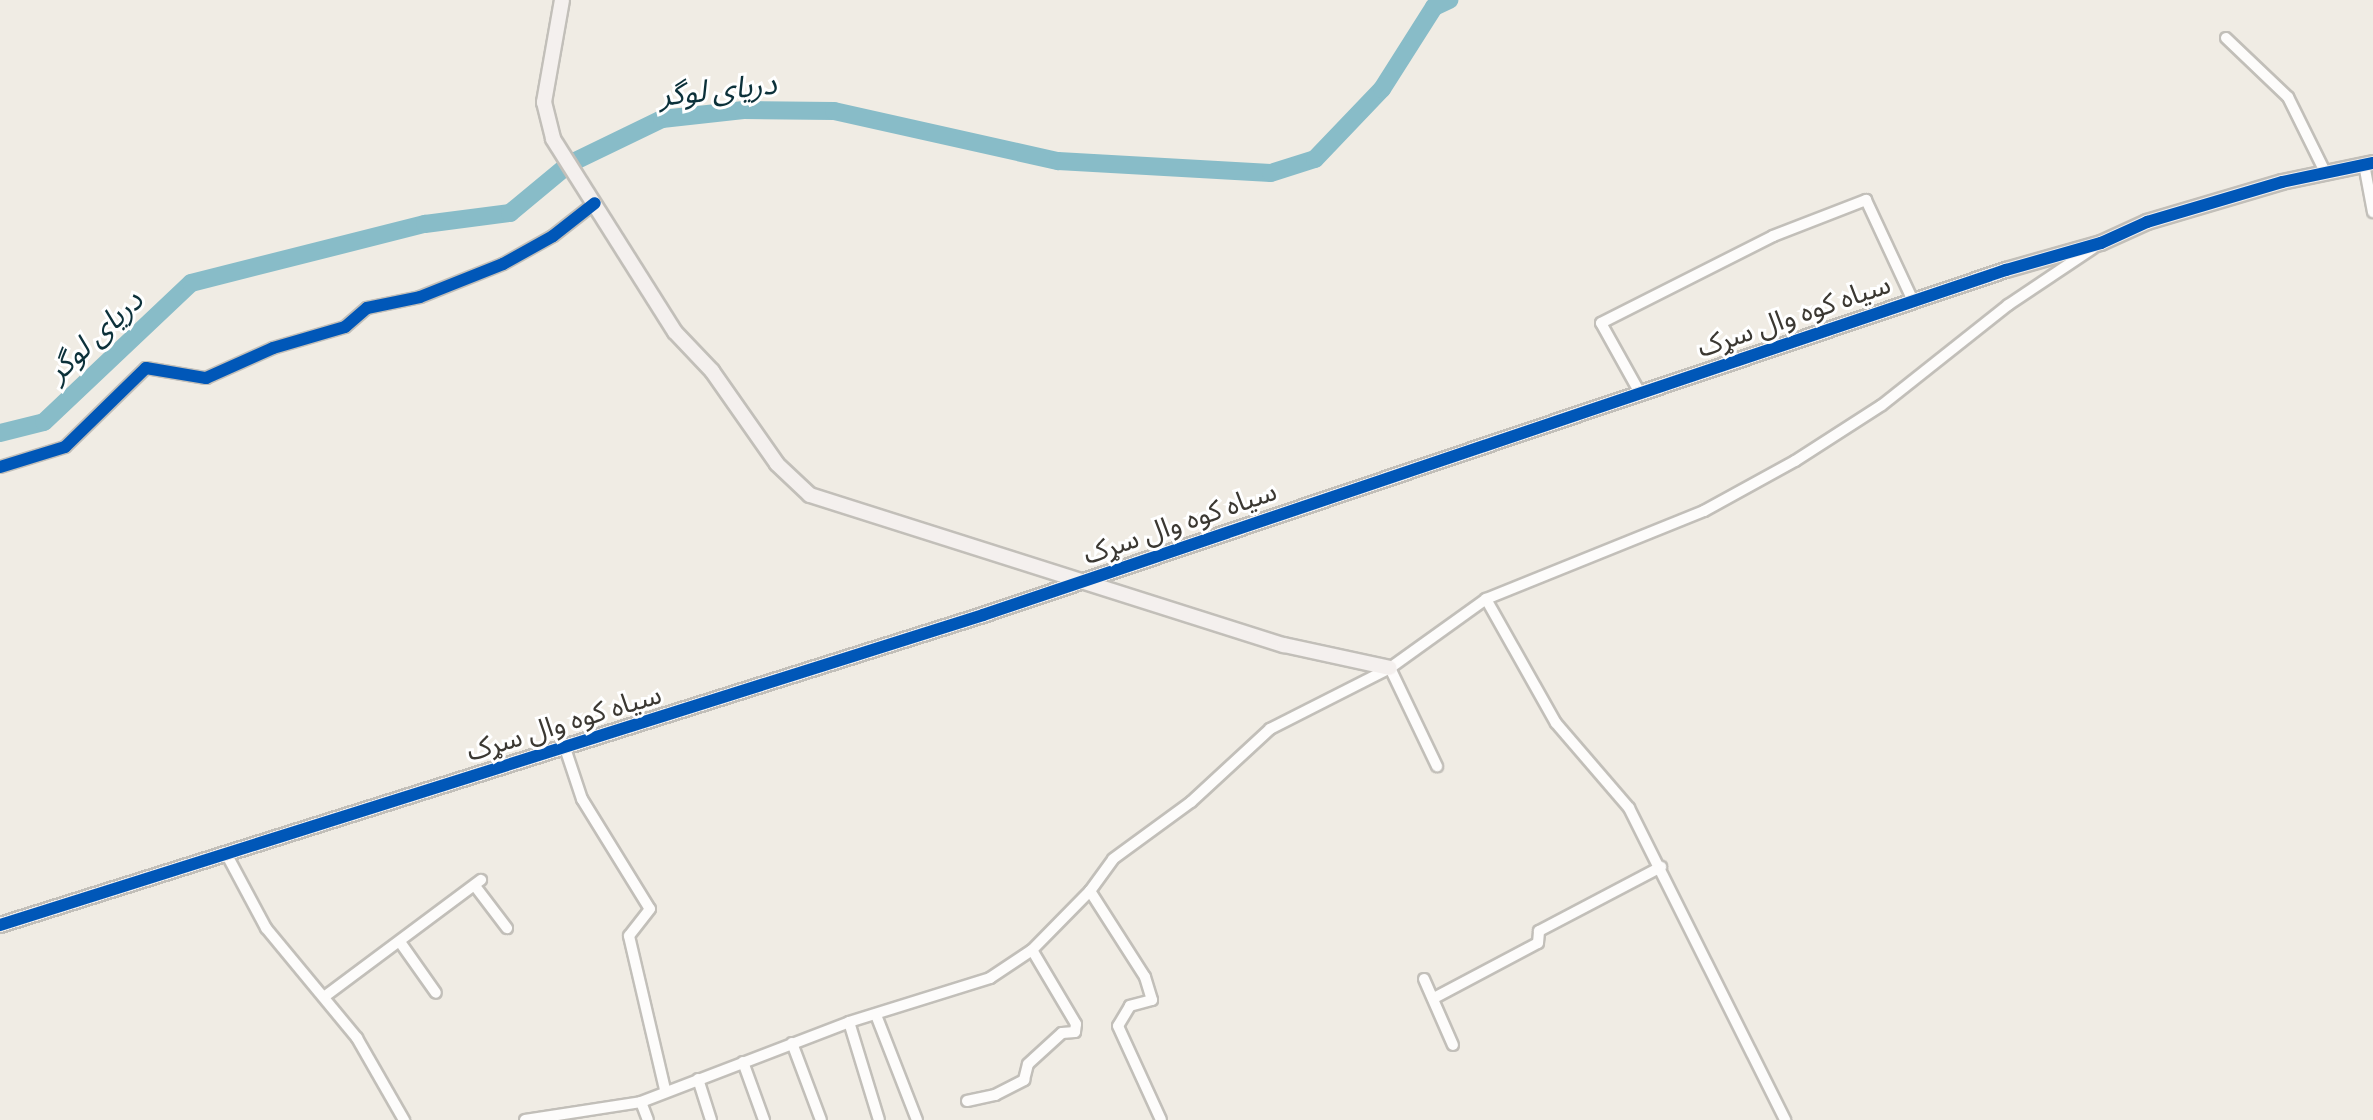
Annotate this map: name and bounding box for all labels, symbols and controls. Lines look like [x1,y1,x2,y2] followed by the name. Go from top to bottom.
[658,66,778,114] water label: دریای لوگر
[1693,267,1895,365] street label: سیاه کوه وال سړک
[40,283,150,389] water label: دریای لوگر
[1079,474,1281,572] street label: سیاه کوه وال سړک
[462,677,666,769] street label: سیاه کوه وال سړک

